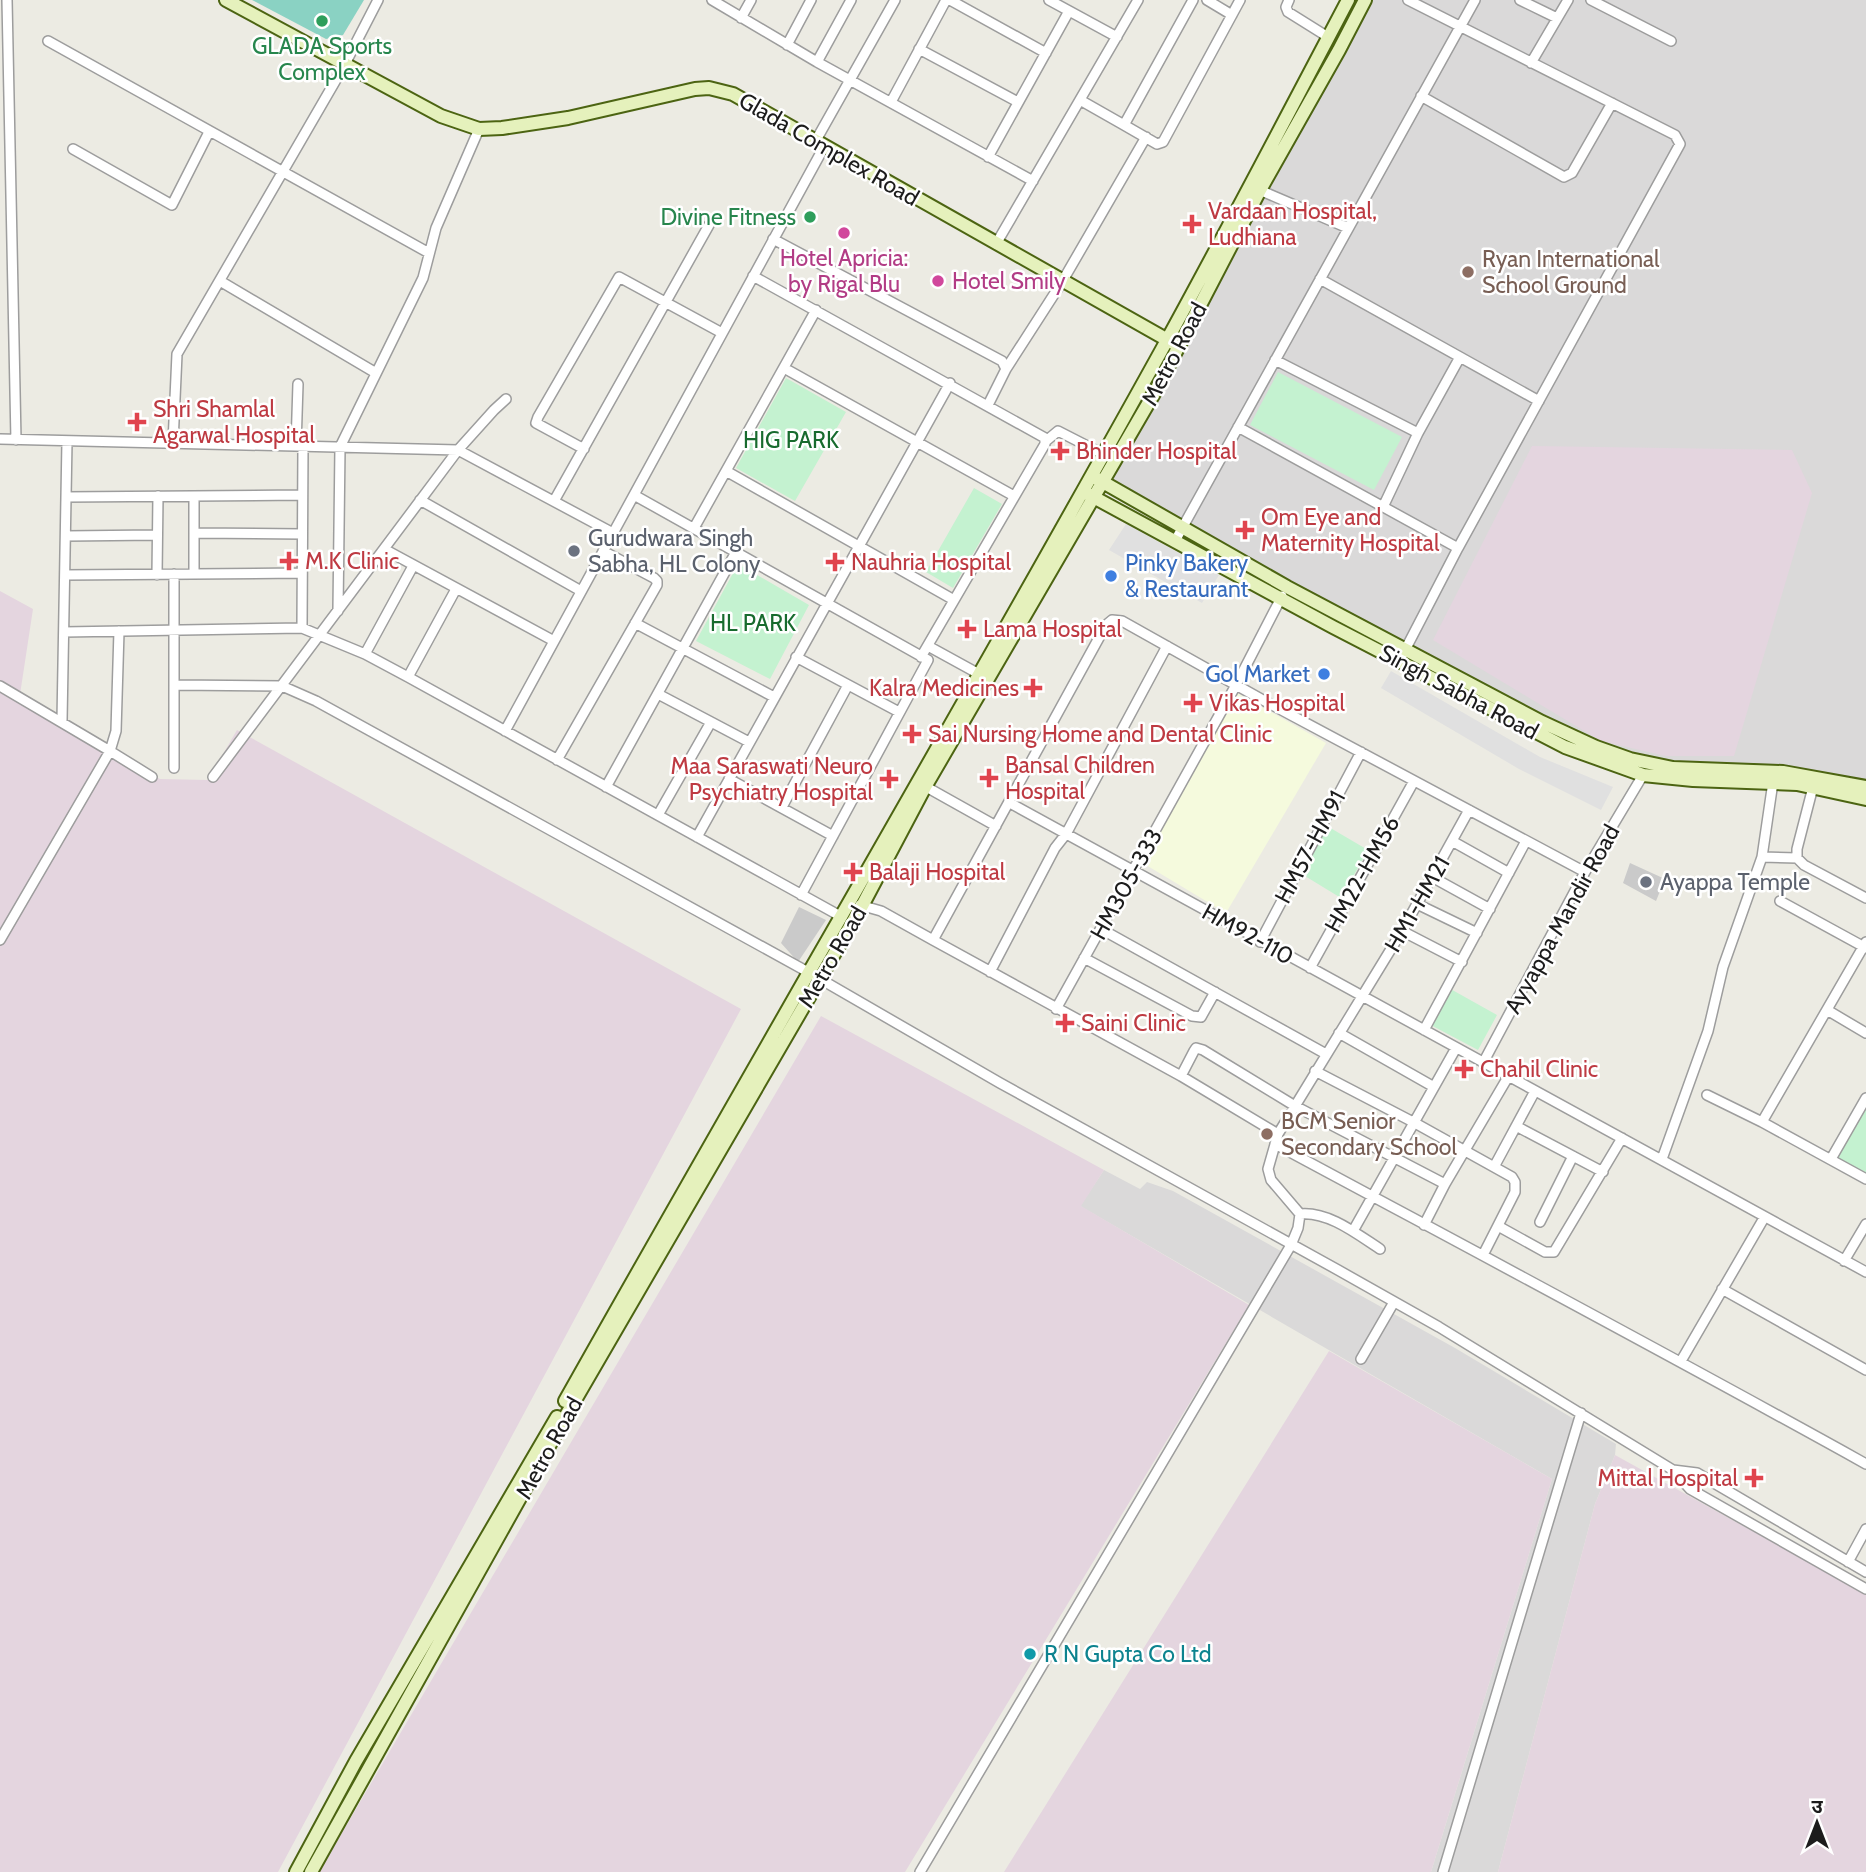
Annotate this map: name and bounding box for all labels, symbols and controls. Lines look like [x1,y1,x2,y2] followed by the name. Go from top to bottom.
[314,13,330,29] marker: GLADA Sports Complex
[252,32,392,86] place label: GLADA Sports Complex
[734,86,924,212] street label: Glada Complex Road
[1208,197,1377,251] place label: Vardaan Hospital, Ludhiana
[660,203,796,231] place label: Divine Fitness
[802,209,818,225] marker: Divine Fitness
[1182,214,1202,234] marker: Vardaan Hospital, Ludhiana
[836,225,852,241] marker: Hotel Apricia: by Rigal Blu
[780,244,908,298] place label: Hotel Apricia: by Rigal Blu
[1482,245,1660,299] place label: Ryan International School Ground
[1460,264,1476,280] marker: Ryan International School Ground
[952,267,1066,295] place label: Hotel Smily
[930,273,946,289] marker: Hotel Smily
[1135,298,1213,410] street label: Metro Road
[153,395,316,449] place label: Shri Shamlal Agarwal Hospital
[127,412,147,432] marker: Shri Shamlal Agarwal Hospital
[743,426,839,454] park label: HIG PARK
[1076,437,1237,465] place label: Bhinder Hospital
[1050,441,1070,461] marker: Bhinder Hospital
[1261,503,1440,557] place label: Om Eye and Maternity Hospital
[1235,520,1255,540] marker: Om Eye and Maternity Hospital
[588,524,761,578] place label: Gurudwara Singh Sabha, HL Colony
[566,543,582,559] marker: Gurudwara Singh Sabha, HL Colony
[305,547,399,575] place label: M.K Clinic
[851,548,1011,576] place label: Nauhria Hospital
[1125,549,1249,603] place label: Pinky Bakery & Restaurant
[279,551,299,571] marker: M.K Clinic
[825,552,845,572] marker: Nauhria Hospital
[1103,568,1119,584] marker: Pinky Bakery & Restaurant
[710,609,796,637] park label: HL PARK
[983,615,1123,643] place label: Lama Hospital
[957,619,977,639] marker: Lama Hospital
[1375,638,1543,746] street label: Singh Sabha Road
[1205,660,1310,688] place label: Gol Market
[1316,666,1332,682] marker: Gol Market
[869,674,1019,702] place label: Kalra Medicines
[1025,680,1041,696] marker: Kalra Medicines
[1209,689,1345,717] place label: Vikas Hospital
[1183,693,1203,713] marker: Vikas Hospital
[928,720,1272,748] place label: Sai Nursing Home and Dental Clinic
[902,724,922,744] marker: Sai Nursing Home and Dental Clinic
[1005,751,1155,805] place label: Bansal Children Hospital
[671,752,874,806] place label: Maa Saraswati Neuro Psychiatry Hospital
[979,768,999,788] marker: Bansal Children Hospital
[879,769,899,789] marker: Maa Saraswati Neuro Psychiatry Hospital
[1269,786,1351,908] street label: HM57-HM91
[1319,811,1405,937] street label: HM22-HM56
[1498,820,1626,1018] street label: Ayyappa Mandir Road
[1084,824,1168,944] street label: HM305-333
[1378,851,1456,957] street label: HM1-HM21
[869,858,1006,886] place label: Balaji Hospital
[843,862,863,882] marker: Balaji Hospital
[1660,868,1810,896] place label: Ayappa Temple
[1638,874,1654,890] marker: Ayappa Temple
[1197,897,1299,971] street label: HM92-110
[792,901,872,1013] street label: Metro Road
[1081,1009,1186,1037] place label: Saini Clinic
[1055,1013,1075,1033] marker: Saini Clinic
[1480,1055,1598,1083] place label: Chahil Clinic
[1454,1059,1474,1079] marker: Chahil Clinic
[1281,1107,1457,1161] place label: BCM Senior Secondary School
[1259,1126,1275,1142] marker: BCM Senior Secondary School
[509,1392,589,1504] street label: Metro Road
[1598,1464,1739,1492] place label: Mittal Hospital
[1744,1468,1764,1488] marker: Mittal Hospital
[1044,1640,1211,1668] place label: R N Gupta Co Ltd
[1022,1646,1038,1662] marker: R N Gupta Co Ltd
[1782,1788,1852,1858] north arrow
[1811,1795,1823,1818] text: उ

